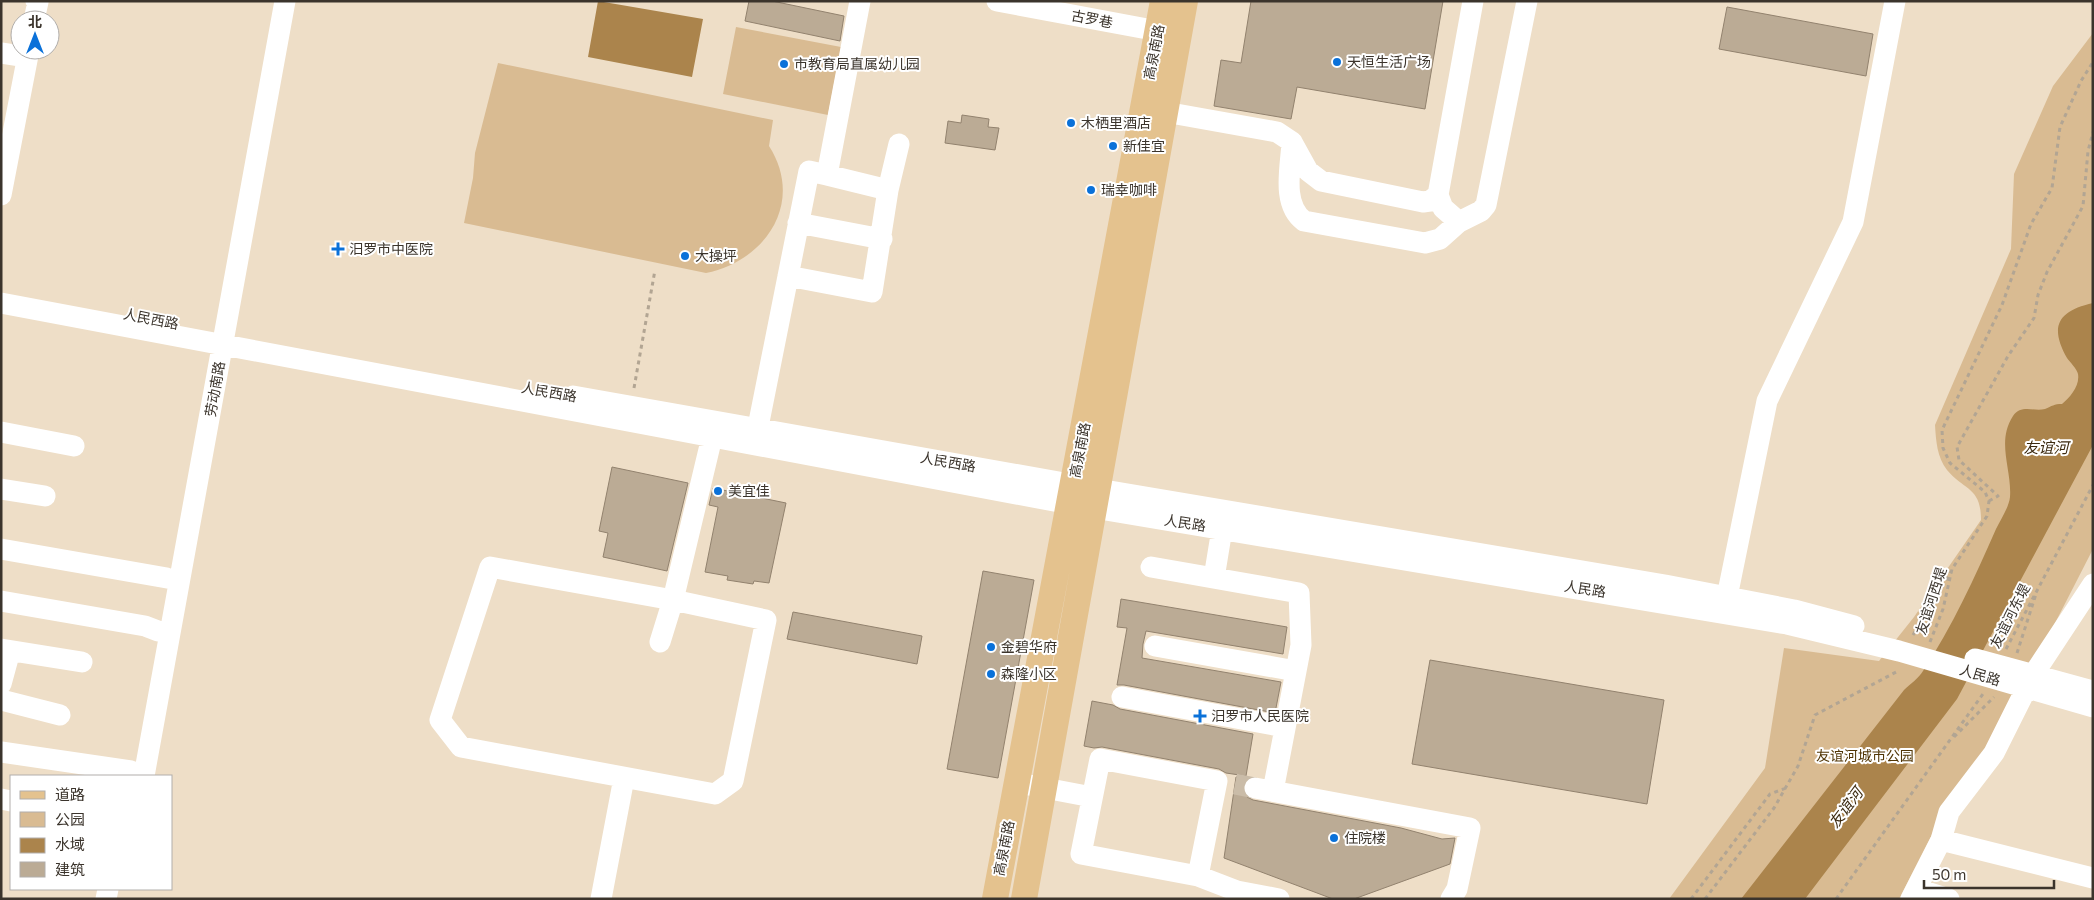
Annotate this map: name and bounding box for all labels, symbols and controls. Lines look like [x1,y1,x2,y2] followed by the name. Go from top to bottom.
[1070,6,1114,31] street label: 古罗巷
[10,10,60,60] north arrow
[28,13,42,30] text: 北
[1140,23,1167,81] street label: 高泉南路
[1347,53,1431,70] place label: 天恒生活广场
[794,55,920,72] place label: 市教育局直属幼儿园
[1331,56,1343,68] marker: 天恒生活广场
[778,58,790,70] marker: 市教育局直属幼儿园
[1081,114,1151,131] place label: 木栖里酒店
[1065,117,1077,129] marker: 木栖里酒店
[1123,137,1165,154] place label: 新佳宜
[1107,140,1119,152] marker: 新佳宜
[1101,181,1157,198] place label: 瑞幸咖啡
[1085,184,1097,196] marker: 瑞幸咖啡
[349,240,433,257] place label: 汨罗市中医院
[331,242,345,256] marker: 汨罗市中医院
[695,247,737,264] place label: 大操坪
[679,250,691,262] marker: 大操坪
[122,305,180,332] street label: 人民西路
[201,360,228,418] street label: 劳动南路
[520,378,578,405] street label: 人民西路
[1066,421,1093,479] street label: 高泉南路
[2023,438,2071,456] water label: 友谊河
[919,448,977,475] street label: 人民西路
[728,482,770,499] place label: 美宜佳
[712,485,724,497] marker: 美宜佳
[1163,511,1207,534] street label: 人民路
[1912,565,1949,637] street label: 友谊河西堤
[1563,577,1607,600] street label: 人民路
[1986,581,2033,651] street label: 友谊河东堤
[1001,638,1057,655] place label: 金碧华府
[985,641,997,653] marker: 金碧华府
[1958,660,2003,689] street label: 人民路
[1001,665,1057,682] place label: 森隆小区
[985,668,997,680] marker: 森隆小区
[1211,707,1309,724] place label: 汨罗市人民医院
[1193,709,1207,723] marker: 汨罗市人民医院
[1816,747,1914,764] park label: 友谊河城市公园
[10,775,172,890] legend
[1824,782,1868,831] water label: 友谊河
[55,785,85,803] text: 道路
[55,810,85,828] text: 公园
[990,819,1017,877] street label: 高泉南路
[1344,829,1386,846] place label: 住院楼
[1328,832,1340,844] marker: 住院楼
[55,835,85,853] text: 水域
[1924,858,2054,890] scale bar
[55,860,85,878] text: 建筑
[1932,865,1966,883] text: 50 m

